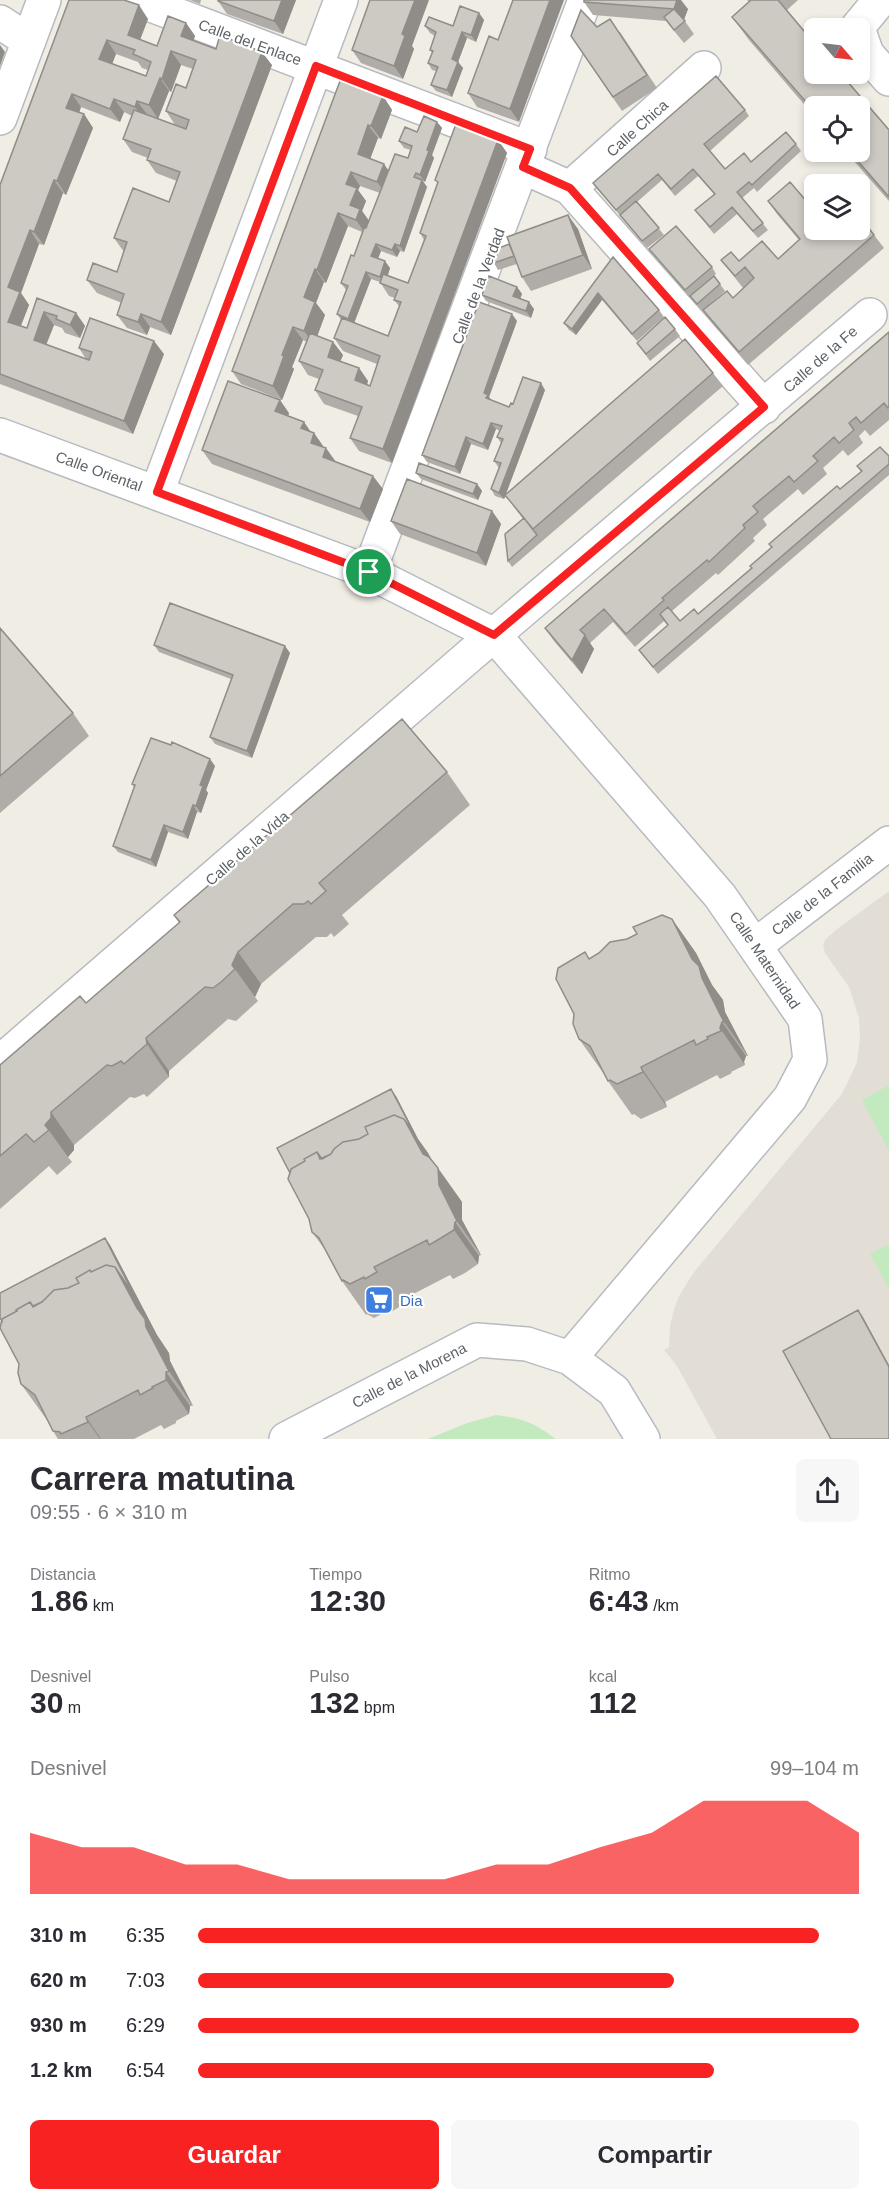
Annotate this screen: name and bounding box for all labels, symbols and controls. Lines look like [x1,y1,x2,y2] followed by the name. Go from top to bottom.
[196,15,304,69] street label: Calle del Enlace
[804,18,870,84] north arrow
[804,18,870,240] map controls
[603,96,672,160] street label: Calle Chica
[804,96,870,162] button: locate
[804,174,870,240] button: layers
[448,226,508,346] street label: Calle de la Verdad
[779,322,861,396] street label: Calle de la Fe
[53,447,145,495] street label: Calle Oriental
[343,546,394,597] pin
[352,555,385,588] icon: arrive
[202,807,293,889] street label: Calle de la Vida
[768,849,876,939] street label: Calle de la Familia
[726,908,804,1012] street label: Calle Maternidad
[363,1284,395,1316] supermarket icon: Dia
[400,1292,423,1309] place label: Dia
[349,1339,470,1411] street label: Calle de la Morena
[796,1459,859,1522] button: share
[30,1460,294,1497] text: Carrera matutina
[30,1501,187,1523] text: 09:55 · 6 × 310 m
[30,1566,96,1583] text: Distancia
[309,1566,362,1583] text: Tiempo
[589,1566,630,1583] text: Ritmo
[30,1584,88,1617] text: 1.86
[309,1584,386,1617] text: 12:30
[589,1584,649,1617] text: 6:43
[88,1597,114,1614] text: km
[649,1597,679,1614] text: /km
[30,1668,91,1685] text: Desnivel
[309,1668,349,1685] text: Pulso
[589,1668,617,1685] text: kcal
[30,1686,63,1719] text: 30
[309,1686,359,1719] text: 132
[589,1686,637,1719] text: 112
[63,1699,81,1716] text: m
[359,1699,395,1716] text: bpm
[30,1757,107,1779] text: Desnivel
[770,1757,859,1779] text: 99–104 m
[30,1924,87,1946] text: 310 m
[126,1924,165,1946] text: 6:35
[30,1969,87,1991] text: 620 m
[126,1969,165,1991] text: 7:03
[30,2014,87,2036] text: 930 m
[126,2014,165,2036] text: 6:29
[30,2059,92,2081] text: 1.2 km
[126,2059,165,2081] text: 6:54
[30,2120,439,2189] button: Guardar
[451,2120,859,2189] button: Compartir

